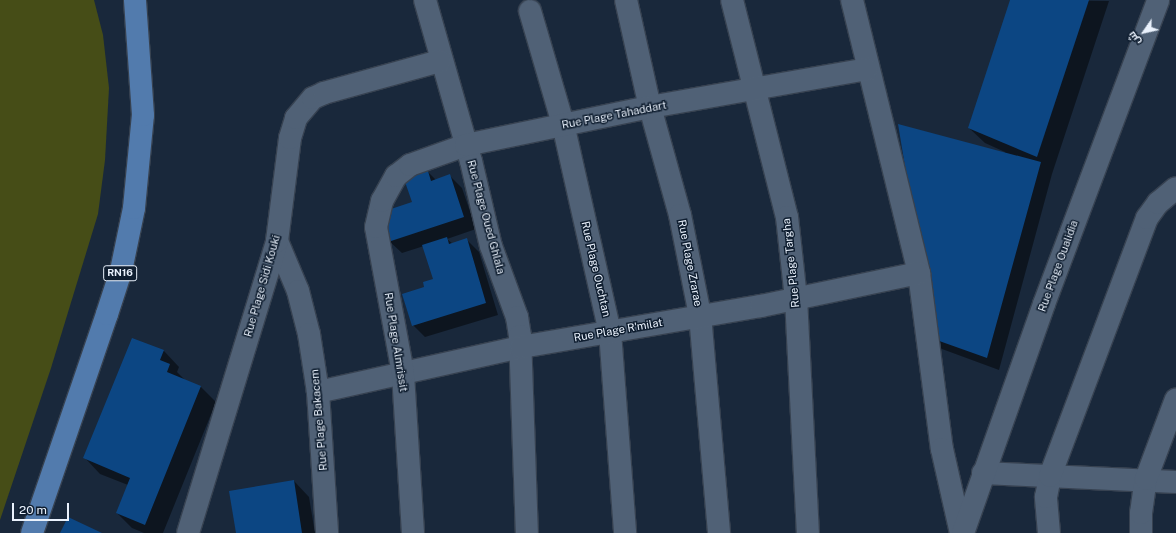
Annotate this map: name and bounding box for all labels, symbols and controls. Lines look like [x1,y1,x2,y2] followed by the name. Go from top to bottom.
[1124,12,1164,52] north arrow
[1125,30,1143,48] text: ش
[560,98,668,132] street label: Rue Plage Tahaddart
[464,158,508,276] street label: Rue Plage Oued Ghlala
[780,218,802,308] street label: Rue Plage Targha
[1035,218,1081,314] street label: Rue Plage Oualidia
[675,219,705,307] street label: Rue Plage Zrarae
[579,220,613,318] street label: Rue Plage Ouchtan
[241,234,283,338] street label: Rue Plage Sidi Kouki
[103,265,137,281] road number: RN16
[382,291,410,393] street label: Rue Plage Almrissit
[573,316,663,344] street label: Rue Plage R'milat
[308,369,330,471] street label: Rue Plage Bakacem
[14,495,71,521] scale bar
[19,503,47,517] text: 20 m

